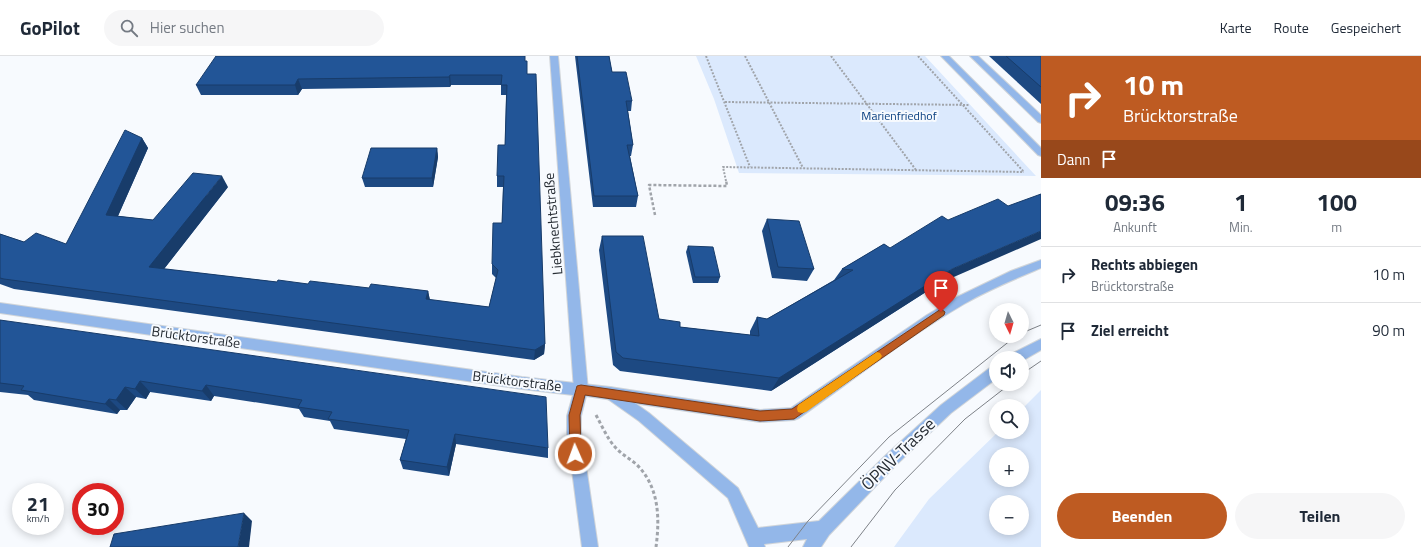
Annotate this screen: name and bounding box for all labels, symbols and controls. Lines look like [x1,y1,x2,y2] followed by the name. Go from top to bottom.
[104,10,384,46] search box
[20,13,80,42] text: GoPilot
[150,16,225,39] text: Hier suchen
[118,17,140,39] icon: search
[1220,17,1252,38] text: Karte
[1274,17,1309,38] text: Route
[1331,17,1401,38] text: Gespeichert
[1123,63,1184,106] text: 10 m
[1057,72,1109,124] icon: right
[1123,102,1238,129] text: Brücktorstraße
[861,106,937,125] park label: Marienfriedhof
[1057,148,1090,171] text: Dann
[1098,148,1120,170] icon: arrive
[538,172,567,276] street label: Liebknechtstraße
[1105,184,1165,220] text: 09:36
[1234,184,1248,220] text: 1
[1317,184,1357,220] text: 100
[1113,217,1157,237] text: Ankunft
[1229,217,1253,237] text: Min.
[1331,217,1342,237] text: m
[1091,253,1198,276] text: Rechts abbiegen
[1372,263,1405,286] text: 10 m
[1057,264,1079,286] icon: right
[924,271,958,312] pin
[1091,276,1174,296] text: Brücktorstraße
[930,277,952,299] icon: arrive
[989,303,1029,343] north arrow
[989,303,1029,535] map controls
[1091,319,1169,342] text: Ziel erreicht
[1372,319,1405,342] text: 90 m
[150,320,242,353] street label: Brücktorstraße
[1057,320,1079,342] icon: arrive
[989,351,1029,391] button: sound
[471,365,563,396] street label: Brücktorstraße
[989,399,1029,439] button: search
[855,412,941,496] street label: ÖPNV-Trasse
[554,433,596,475] position arrow
[989,447,1029,487] button: +
[72,483,124,535] speed limit sign: 30
[27,488,49,519] text: 21
[1057,493,1227,539] button: Beenden
[1235,493,1405,539] button: Teilen
[989,495,1029,535] button: −
[27,511,49,526] text: km/h

